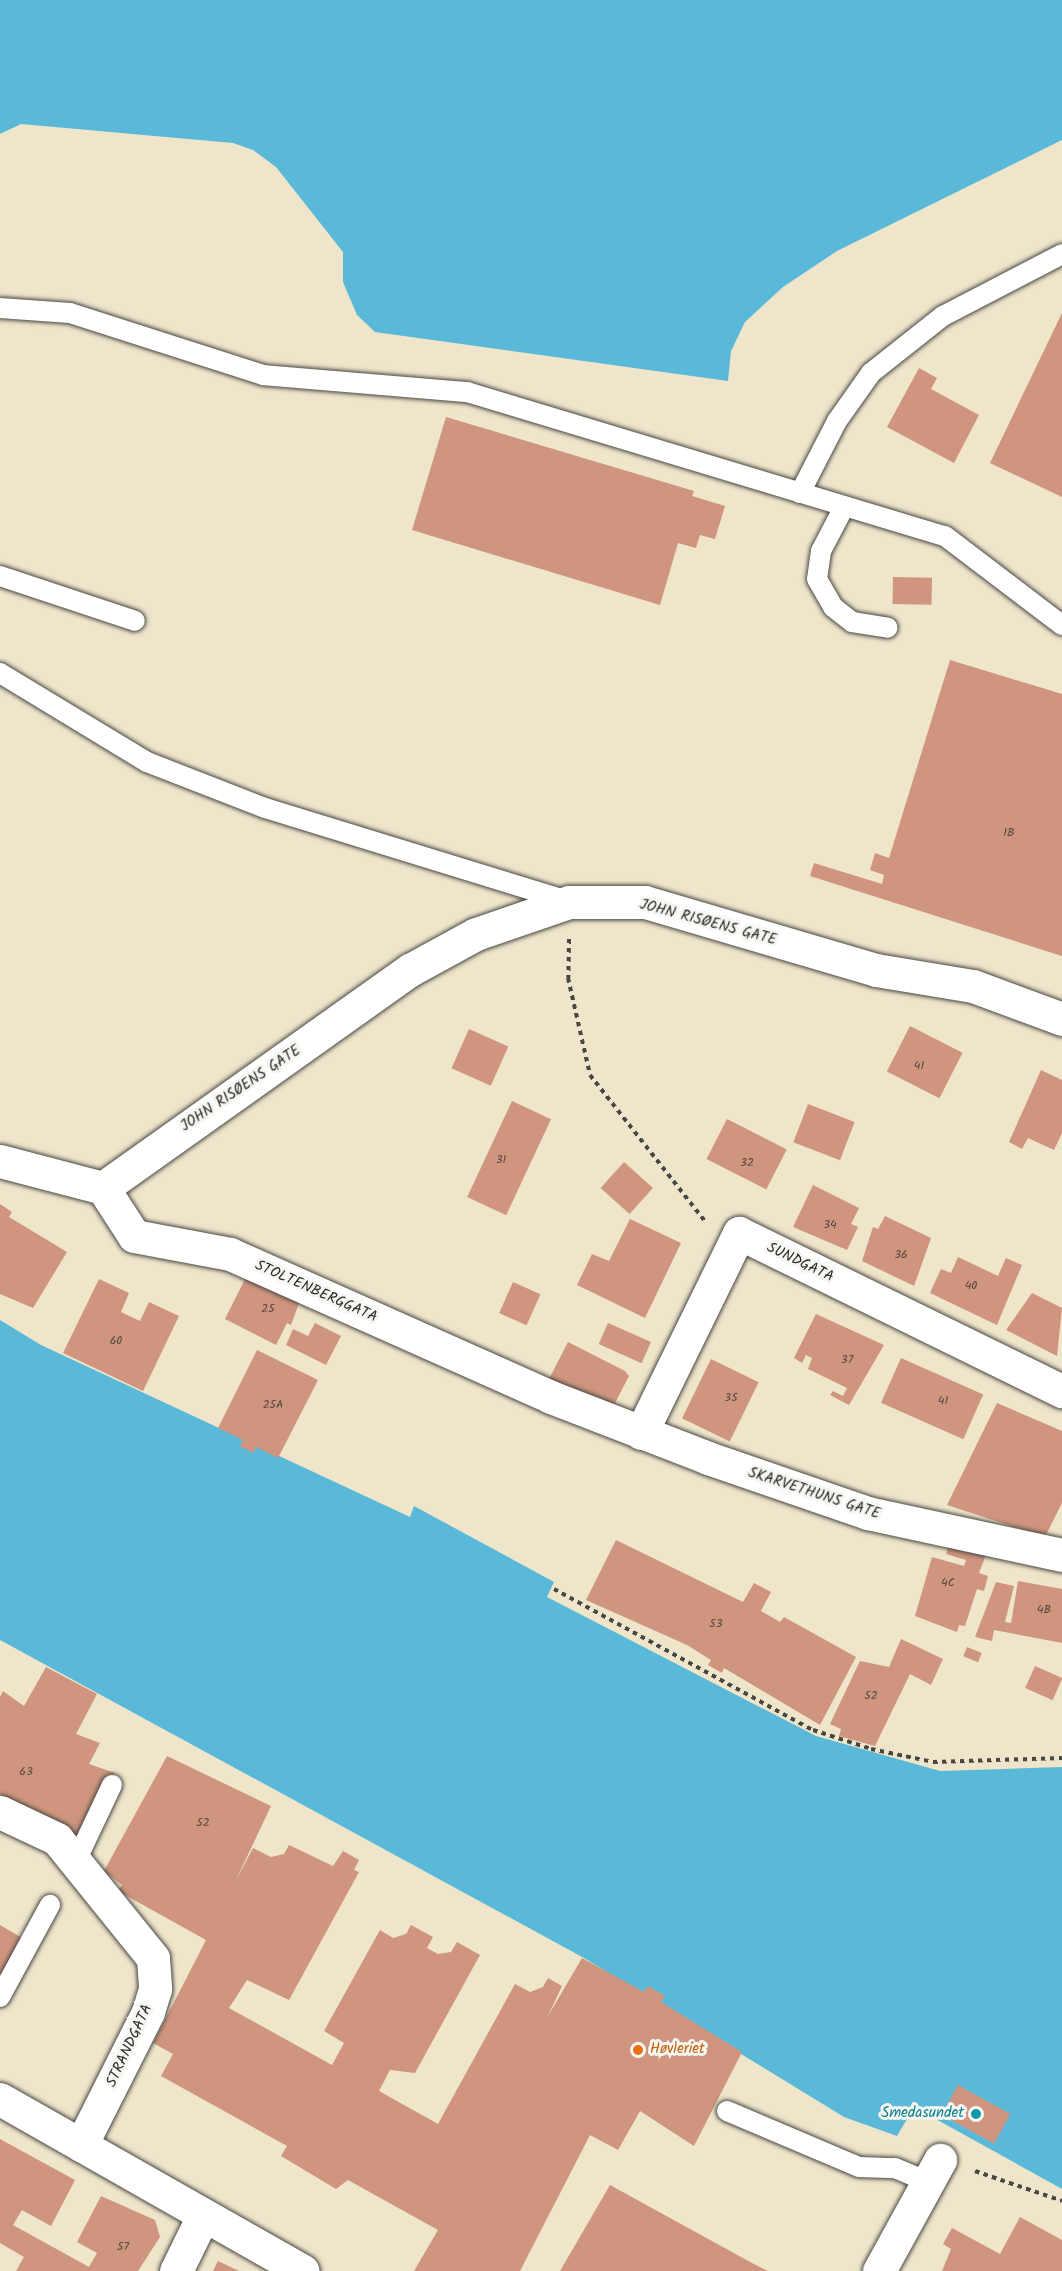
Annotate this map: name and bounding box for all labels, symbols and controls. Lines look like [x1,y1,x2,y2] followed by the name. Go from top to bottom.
[1003,826,1015,840] house number: 1B
[638,896,778,950] street label: JOHN RISØENS GATE
[178,1042,304,1136] street label: JOHN RISØENS GATE
[914,1059,924,1073] house number: 41
[496,1153,506,1167] house number: 31
[740,1156,754,1170] house number: 32
[823,1218,837,1232] house number: 34
[764,1239,836,1287] street label: SUNDGATA
[894,1248,908,1262] house number: 36
[252,1257,380,1327] street label: STOLTENBERGGATA
[965,1279,977,1293] house number: 40
[261,1302,275,1316] house number: 25
[110,1334,122,1348] house number: 60
[841,1353,853,1367] house number: 37
[724,1391,738,1405] house number: 35
[938,1394,948,1408] house number: 41
[263,1398,283,1412] house number: 25A
[746,1464,882,1524] street label: SKARVETHUNS GATE
[941,1576,955,1590] house number: 4C
[1037,1603,1051,1617] house number: 4B
[709,1617,723,1631] house number: 53
[864,1689,878,1703] house number: 52
[19,1765,33,1779] house number: 63
[196,1816,210,1830] house number: 52
[103,2002,157,2090] street label: STRANDGATA
[650,2041,705,2059] place label: Høvleriet
[631,2043,645,2057] marker: Høvleriet
[881,2105,964,2123] place label: Smedasundet
[969,2107,983,2121] marker: Smedasundet
[117,2240,129,2254] house number: 57

